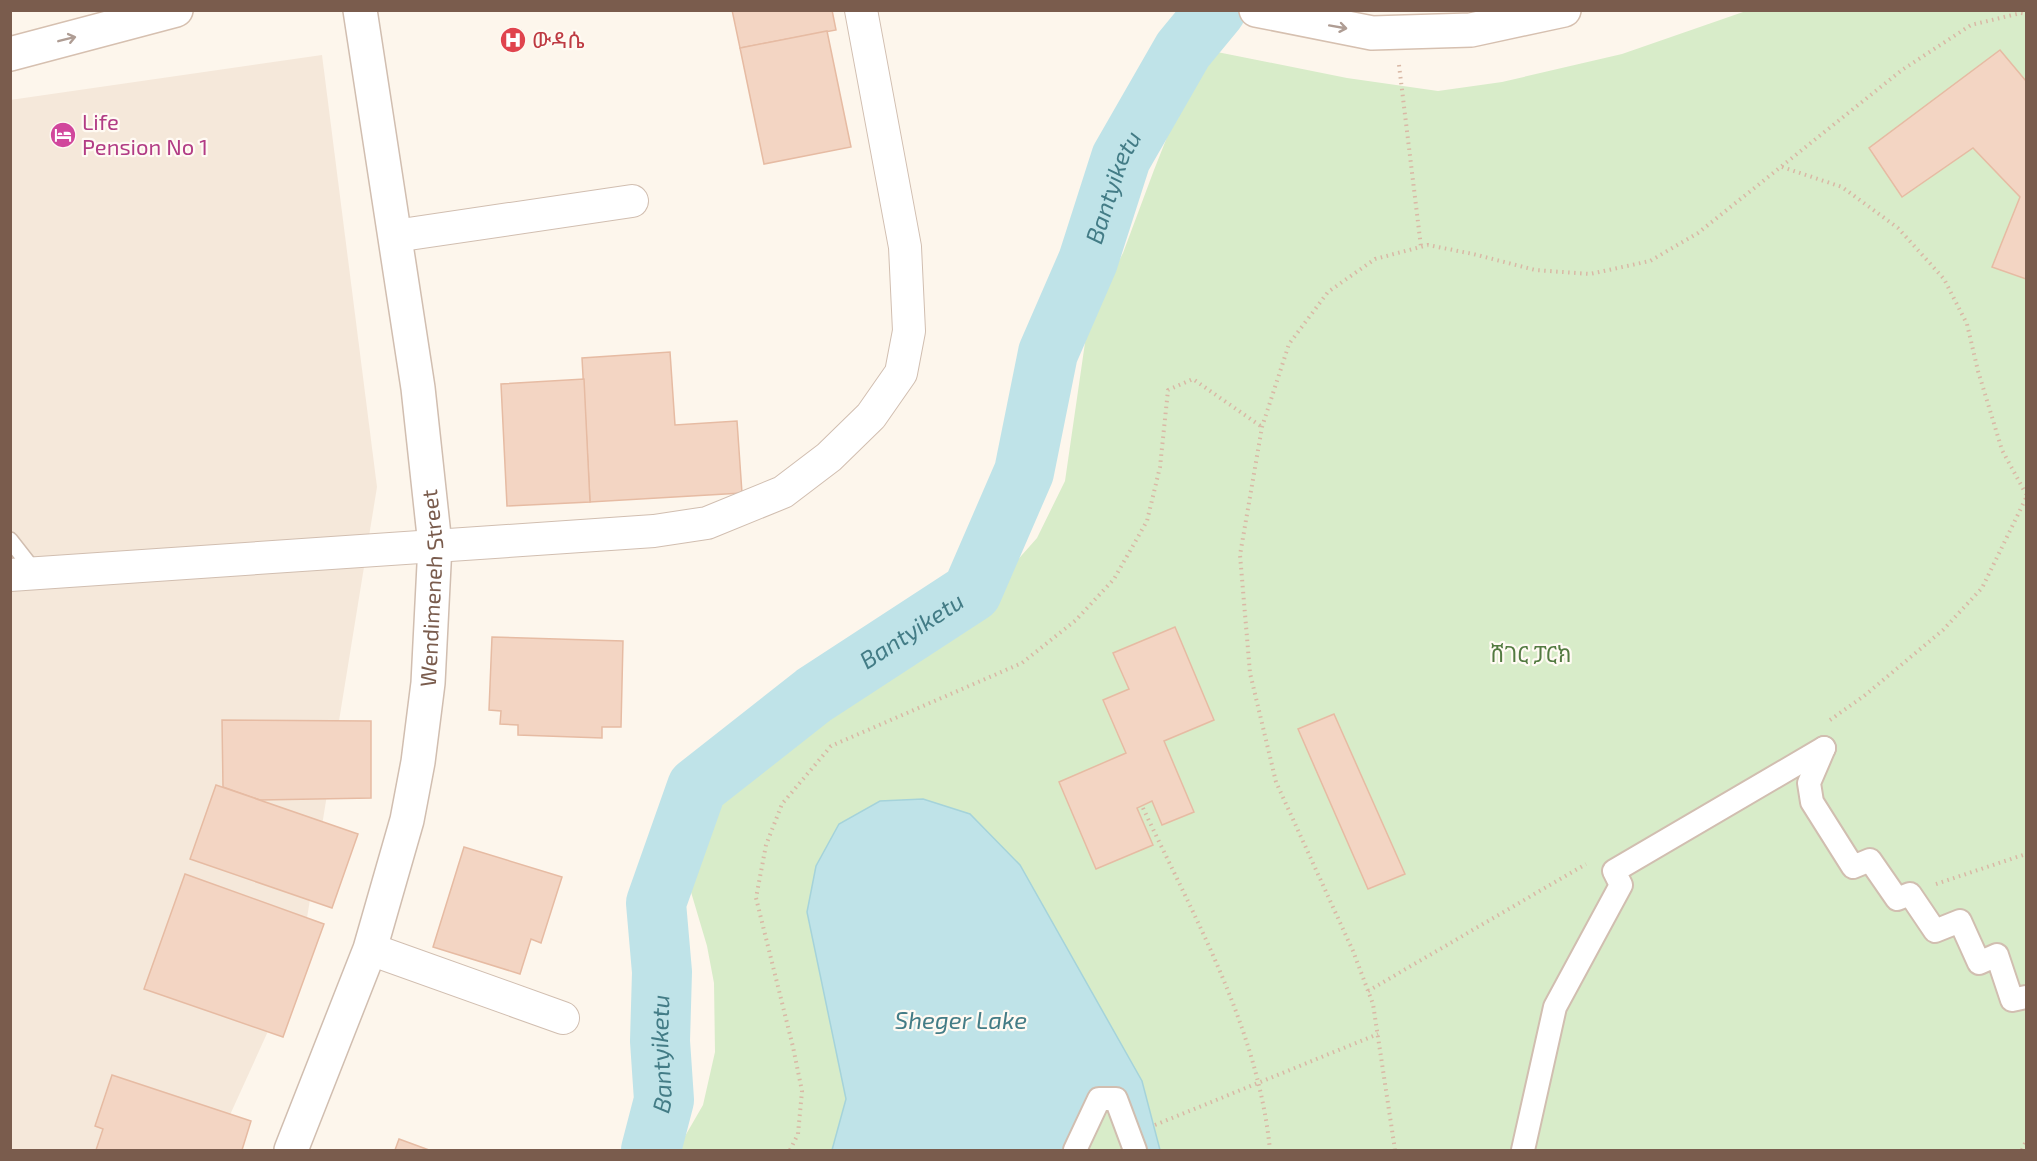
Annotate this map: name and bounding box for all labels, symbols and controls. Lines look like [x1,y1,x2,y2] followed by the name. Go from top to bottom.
[1327,22,1347,33] one-way arrow
[498,25,528,55] hospital icon: ውዳሴ
[532,26,584,52] place label: ውዳሴ
[57,33,76,45] one-way arrow
[82,108,208,159] place label: Life Pension No 1
[48,120,78,150] hotel icon: Life Pension No 1
[1078,125,1147,247] water label: Bantyiketu
[414,488,448,687] street label: Wendimeneh Street
[854,585,969,674] water label: Bantyiketu
[1490,640,1572,666] park label: ሸገር ፓርክ
[644,994,677,1116] water label: Bantyiketu
[895,1005,1027,1034] water label: Sheger Lake

